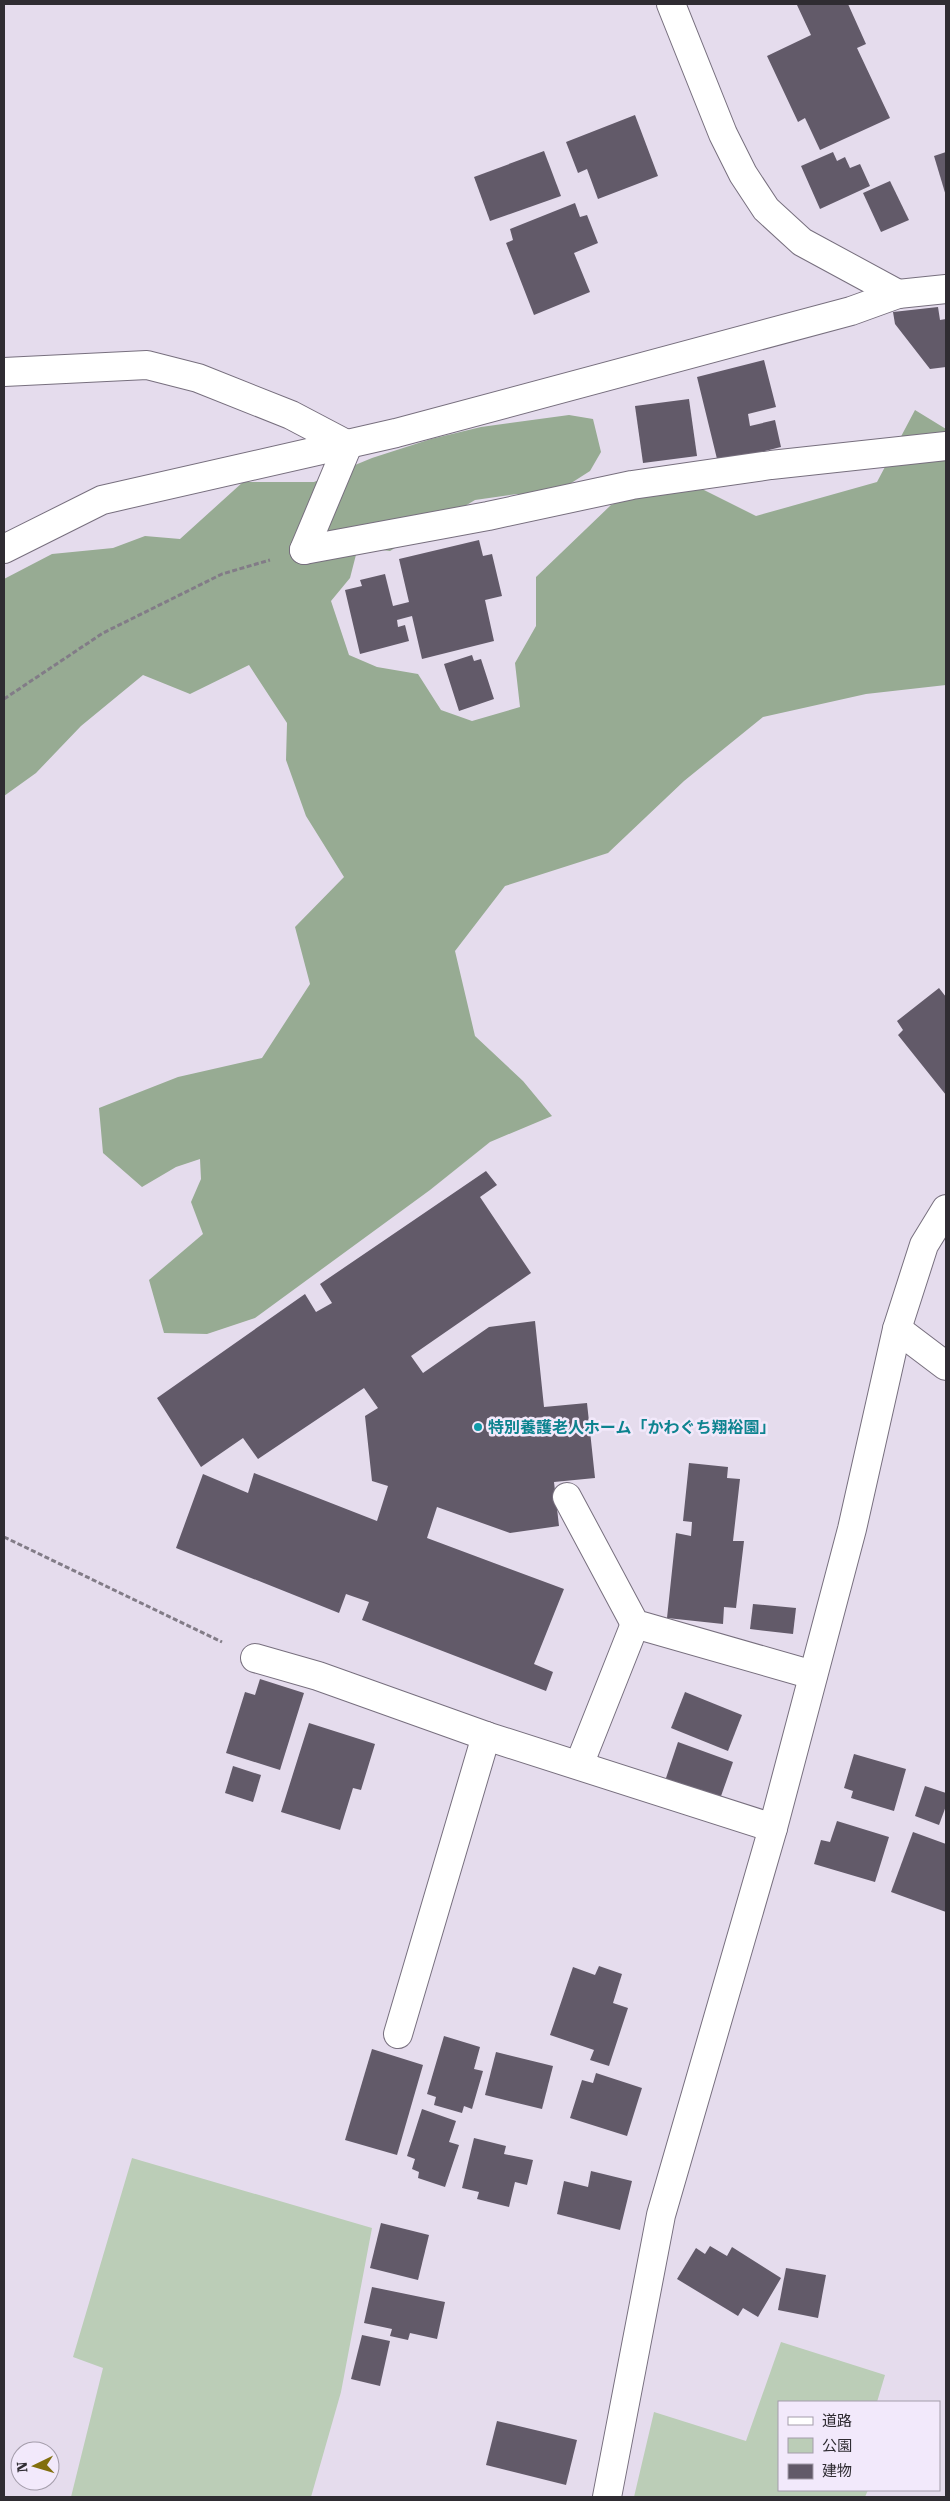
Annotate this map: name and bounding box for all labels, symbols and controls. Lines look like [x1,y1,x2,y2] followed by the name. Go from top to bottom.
[488,1418,776,1437] place label: 特別養護老人ホーム「かわぐち翔裕園」
[472,1421,484,1433] marker: 特別養護老人ホーム「かわぐち翔裕園」
[778,2401,940,2491] legend
[822,2412,852,2430] text: 道路
[822,2437,852,2455] text: 公園
[10,2441,60,2491] north arrow
[14,2461,30,2473] text: N
[822,2462,852,2480] text: 建物

